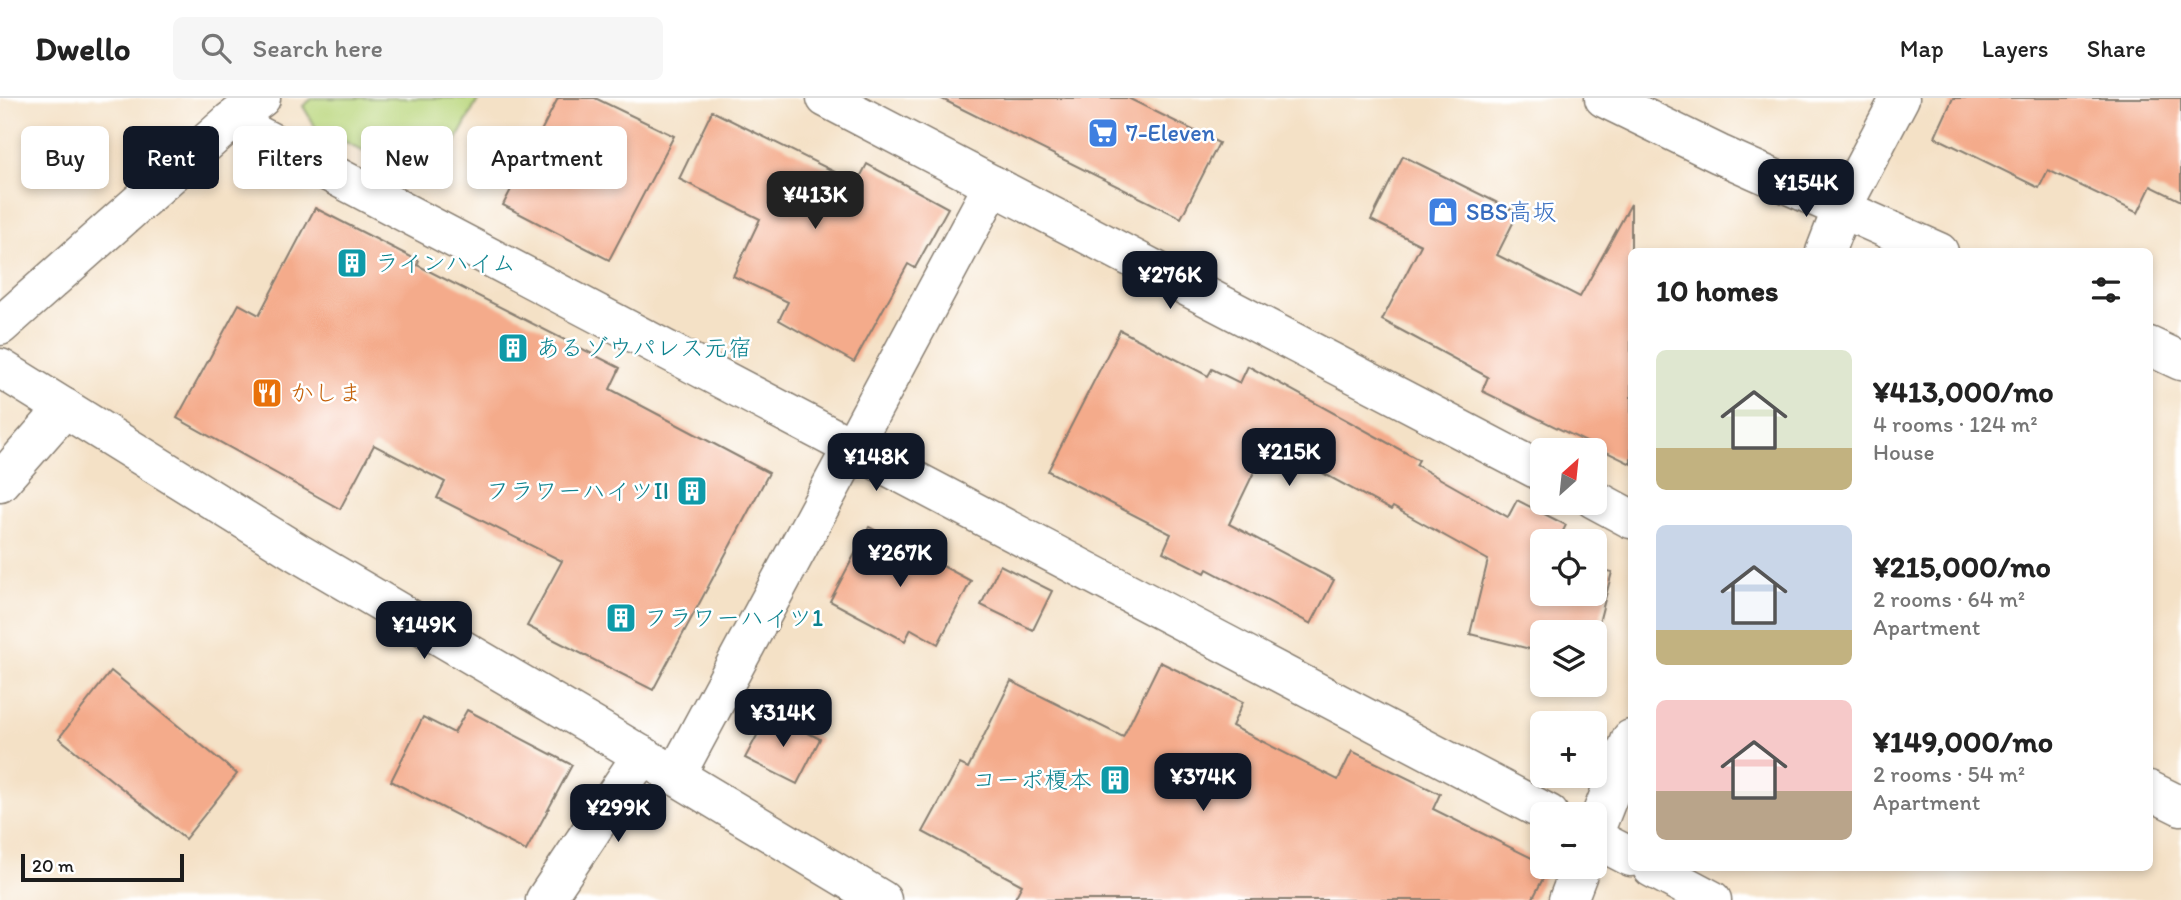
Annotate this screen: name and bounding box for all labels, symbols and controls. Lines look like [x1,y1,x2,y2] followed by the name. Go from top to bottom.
[173,17,663,80] search box
[35,29,131,68] text: Dwello
[197,29,235,67] icon: search
[253,32,383,64] text: Search here
[1900,34,1944,63] text: Map
[1982,34,2049,63] text: Layers
[2087,34,2146,63] text: Share
[1086,116,1120,150] supermarket icon: 7-Eleven
[1126,118,1216,147] place label: 7-Eleven
[21,126,109,189] chip: Buy
[123,126,219,189] chip: Rent
[233,126,347,189] chip: Filters
[361,126,453,189] chip: New
[467,126,627,189] chip: Apartment
[1757,159,1855,219] pin: ¥154K
[1774,168,1838,196] text: ¥154K
[766,172,864,231] pin: ¥413K
[783,180,847,208] text: ¥413K
[1426,195,1460,229] shop icon: SBS高坂
[1466,197,1556,226] place label: SBS高坂
[335,246,369,280] building icon: ラインハイム
[375,248,516,277] place label: ラインハイム
[1121,252,1219,311] pin: ¥276K
[1138,260,1202,288] text: ¥276K
[2087,271,2125,309] icon: filters
[1656,272,1779,309] text: 10 homes
[496,331,530,365] building icon: あるゾウパレス元宿
[536,333,752,362] place label: あるゾウパレス元宿
[1873,373,2054,410] text: ¥413,000/mo
[250,376,284,410] restaurant icon: かしま
[290,378,362,407] place label: かしま
[1712,378,1796,462] icon: home
[1873,410,2038,438] text: 4 rooms · 124 m²
[1240,428,1338,488] pin: ¥215K
[827,434,925,493] pin: ¥148K
[1258,437,1320,465] text: ¥215K
[1530,438,1606,514] north arrow
[1530,438,1607,879] map controls
[1873,438,1935,466] text: House
[844,442,908,470] text: ¥148K
[675,474,709,508] building icon: フラワーハイツII
[486,476,669,505] place label: フラワーハイツII
[1530,529,1607,606] button: locate
[851,530,949,589] pin: ¥267K
[868,538,932,566] text: ¥267K
[1873,548,2051,585] text: ¥215,000/mo
[1712,553,1796,637] icon: home
[1873,585,2025,613] text: 2 rooms · 64 m²
[604,601,638,635] building icon: フラワーハイツ1
[375,602,473,661] pin: ¥149K
[644,603,823,632] place label: フラワーハイツ1
[392,610,456,638] text: ¥149K
[1873,613,1980,641] text: Apartment
[1530,620,1607,697] button: layers
[734,690,832,749] pin: ¥314K
[751,698,815,726] text: ¥314K
[1530,711,1607,788] button: +
[1873,723,2053,760] text: ¥149,000/mo
[1712,728,1796,812] icon: home
[1154,754,1252,813] pin: ¥374K
[1873,760,2025,788] text: 2 rooms · 54 m²
[1170,762,1236,790] text: ¥374K
[1098,763,1132,797] building icon: コーポ榎本
[972,765,1092,794] place label: コーポ榎本
[569,784,667,844] pin: ¥299K
[1873,788,1980,816] text: Apartment
[586,793,650,821] text: ¥299K
[1530,802,1607,879] button: −
[21,851,184,883] scale bar
[32,854,74,877] text: 20 m

